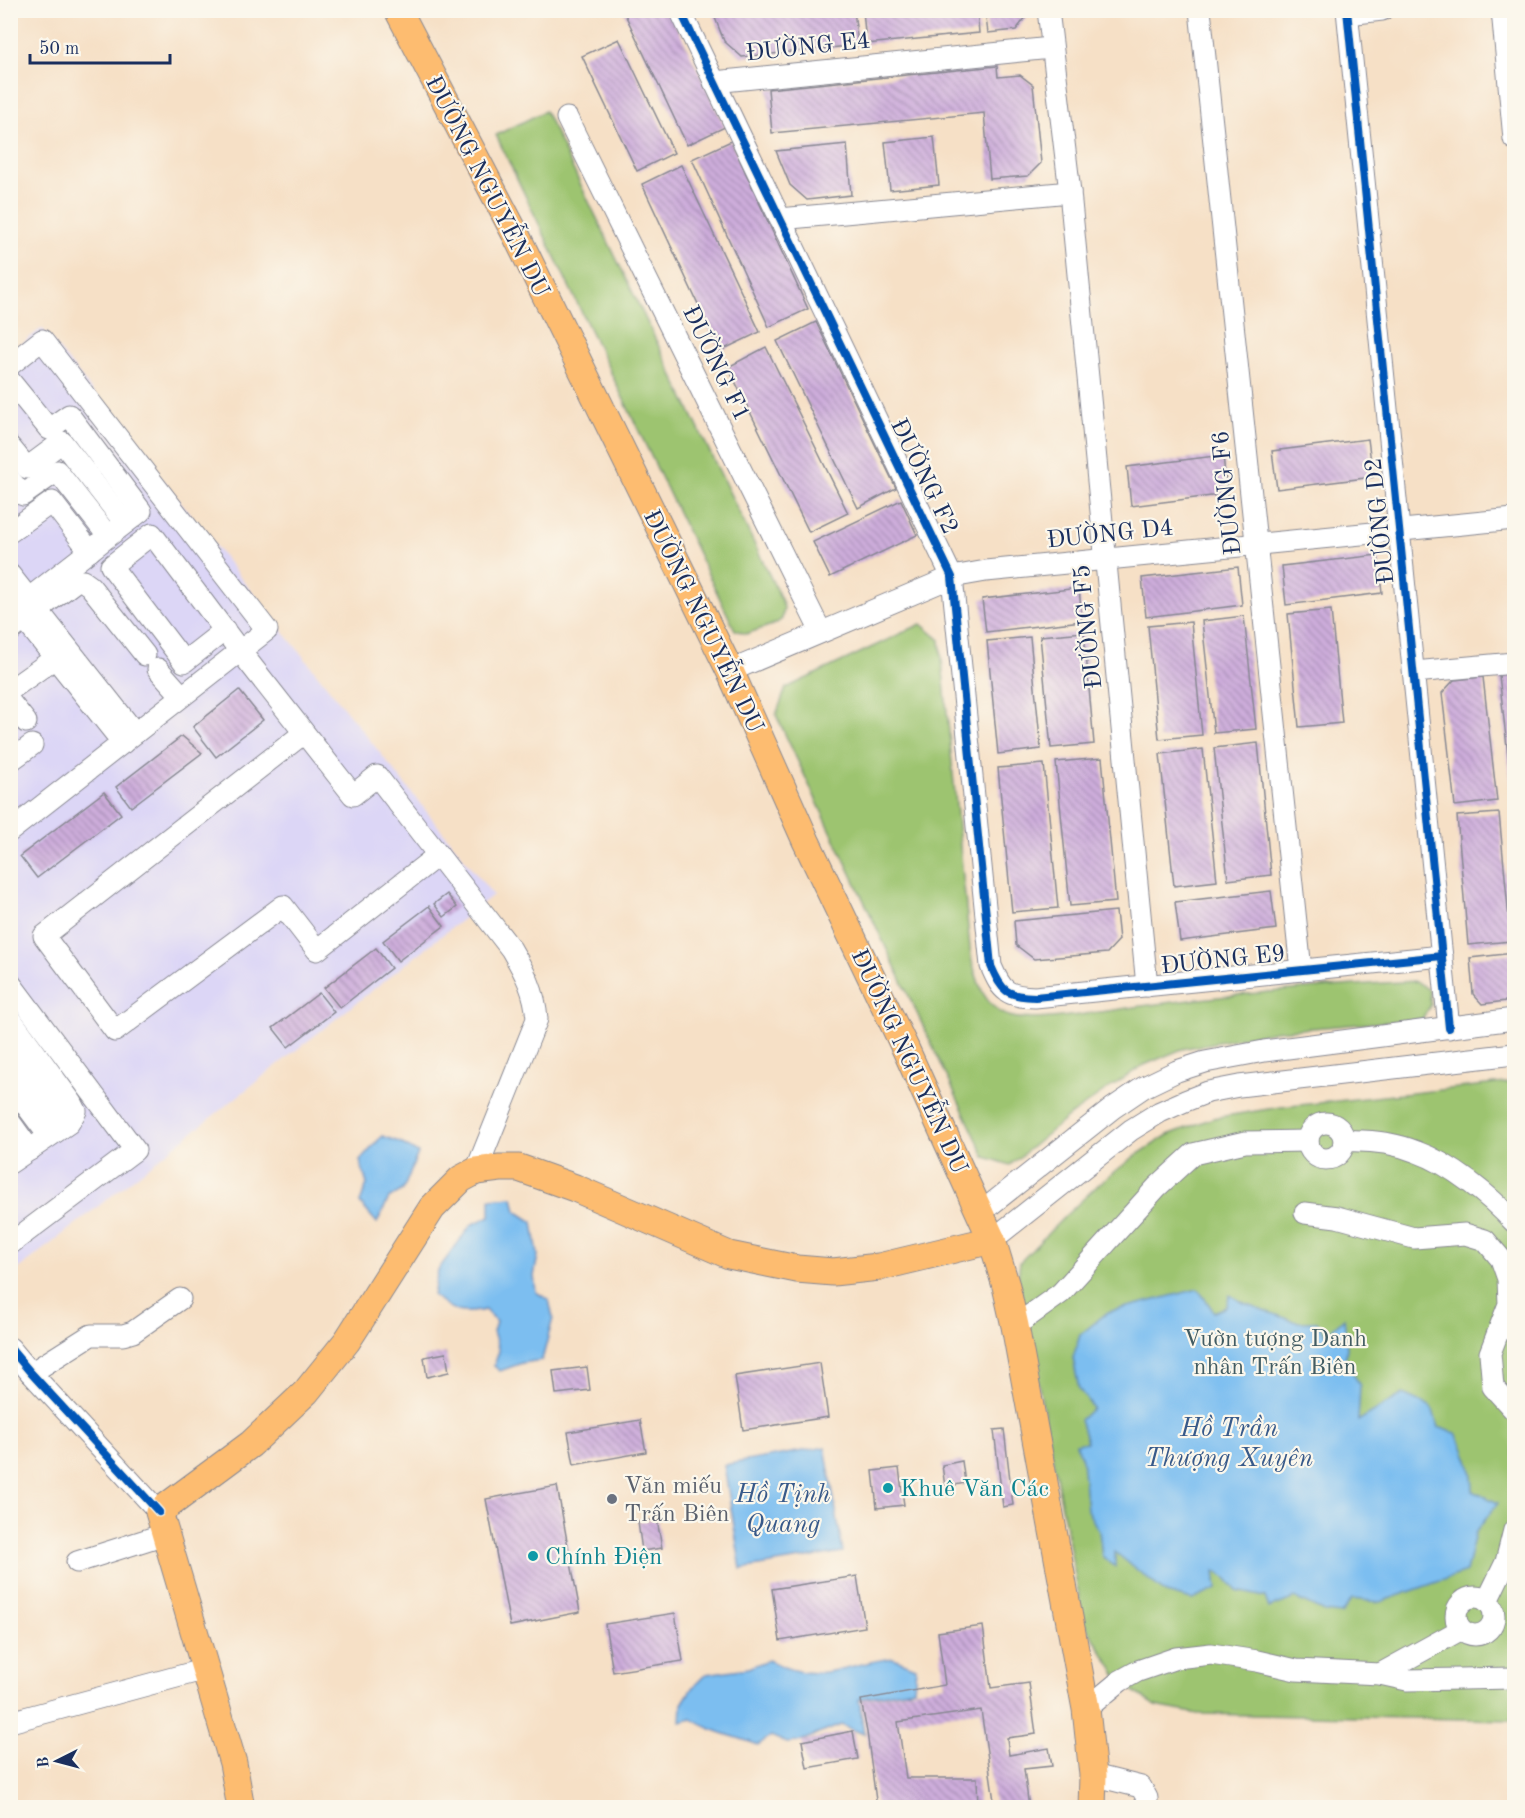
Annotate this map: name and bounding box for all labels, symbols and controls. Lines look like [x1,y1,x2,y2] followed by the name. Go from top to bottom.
[744,25,872,66] street label: ĐƯỜNG E4
[30,27,170,65] scale bar
[39,40,79,58] text: 50 m
[420,69,560,302] street label: ĐƯỜNG NGUYỄN DU
[677,300,758,425] street label: ĐƯỜNG F1
[885,413,966,538] street label: ĐƯỜNG F2
[1205,429,1246,557] street label: ĐƯỜNG F6
[1357,456,1400,586] street label: ĐƯỜNG D2
[638,503,774,737] street label: ĐƯỜNG NGUYỄN DU
[1045,511,1175,554] street label: ĐƯỜNG D4
[1066,563,1107,691] street label: ĐƯỜNG F5
[1159,938,1287,979] street label: ĐƯỜNG E9
[846,942,978,1178] street label: ĐƯỜNG NGUYỄN DU
[1183,1328,1367,1380] park label: Vườn tượng Danh nhân Trấn Biên
[1145,1414,1313,1472] water label: Hồ Trần Thượng Xuyên
[624,1474,730,1527] place label: Văn miếu Trấn Biên
[900,1478,1049,1502] place label: Khuê Văn Các
[735,1480,830,1538] water label: Hồ Tịnh Quang
[881,1481,895,1495] marker: Khuê Văn Các
[605,1492,619,1506] marker: Văn miếu Trấn Biên
[545,1546,662,1570] place label: Chính Điện
[526,1549,540,1563] marker: Chính Điện
[27,1731,87,1791] north arrow
[36,1756,53,1769] text: B

